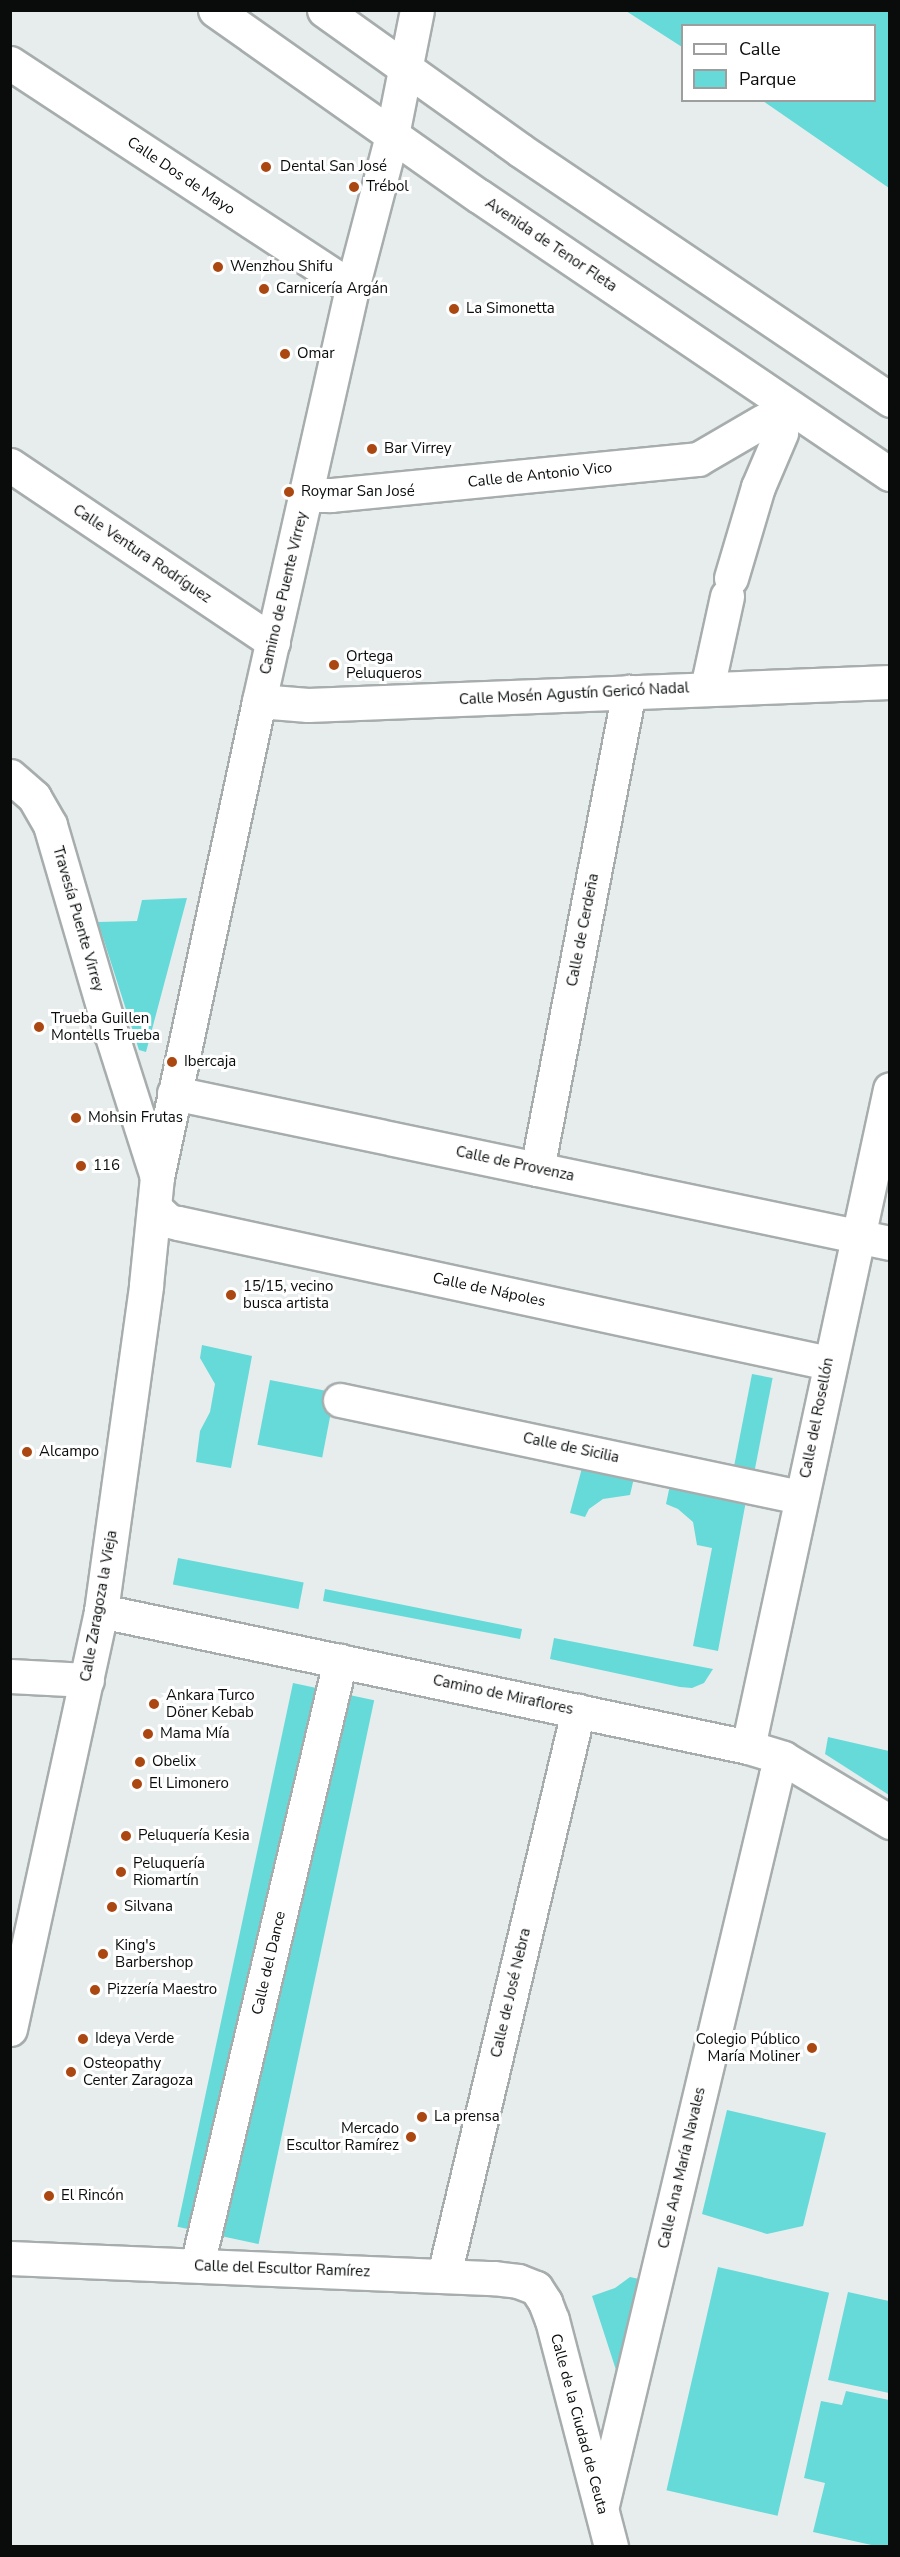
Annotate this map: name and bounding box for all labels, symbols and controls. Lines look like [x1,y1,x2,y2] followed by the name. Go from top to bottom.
[681,24,876,102] legend
[739,37,781,61] text: Calle
[739,67,796,91] text: Parque
[124,133,238,219] street label: Calle Dos de Mayo
[257,158,275,176] marker: Dental San José
[280,158,387,176] place label: Dental San José
[366,178,409,196] place label: Trébol
[347,180,361,194] marker: Trébol
[482,194,620,296] street label: Avenida de Tenor Fleta
[230,258,333,276] place label: Wenzhou Shifu
[211,260,225,274] marker: Wenzhou Shifu
[276,280,388,298] place label: Carnicería Argán
[257,282,271,296] marker: Carnicería Argán
[466,300,555,318] place label: La Simonetta
[447,302,461,316] marker: La Simonetta
[297,345,335,363] place label: Omar
[278,347,292,361] marker: Omar
[384,440,451,458] place label: Bar Virrey
[365,442,379,456] marker: Bar Virrey
[467,458,613,492] street label: Calle de Antonio Vico
[301,483,415,501] place label: Roymar San José
[282,485,296,499] marker: Roymar San José
[69,501,215,607] street label: Calle Ventura Rodríguez
[256,510,312,676] street label: Camino de Puente Virrey
[346,647,422,682] place label: Ortega Peluqueros
[327,658,341,672] marker: Ortega Peluqueros
[458,679,690,709] street label: Calle Mosén Agustín Gericó Nadal
[49,844,107,994] street label: Travesía Puente Virrey
[563,872,603,988] street label: Calle de Cerdeña
[51,1009,160,1044] place label: Trueba Guillen Montells Trueba
[32,1020,46,1034] marker: Trueba Guillen Montells Trueba
[184,1053,236,1071] place label: Ibercaja
[165,1055,179,1069] marker: Ibercaja
[88,1109,183,1127] place label: Mohsin Frutas
[69,1111,83,1125] marker: Mohsin Frutas
[454,1143,576,1185] street label: Calle de Provenza
[93,1157,120,1175] place label: 116
[74,1159,88,1173] marker: 116
[431,1269,547,1311] street label: Calle de Nápoles
[243,1277,333,1312] place label: 15/15, vecino busca artista
[224,1288,238,1302] marker: 15/15, vecino busca artista
[796,1356,838,1480] street label: Calle del Rosellón
[521,1429,621,1467] street label: Calle de Sicilia
[39,1443,99,1461] place label: Alcampo
[20,1445,34,1459] marker: Alcampo
[77,1529,121,1683] street label: Calle Zaragoza la Vieja
[431,1671,575,1719] street label: Camino de Miraflores
[166,1686,255,1721] place label: Ankara Turco Döner Kebab
[147,1697,161,1711] marker: Ankara Turco Döner Kebab
[160,1725,230,1743] place label: Mama Mía
[141,1727,155,1741] marker: Mama Mía
[152,1753,196,1771] place label: Obelix
[133,1755,147,1769] marker: Obelix
[149,1775,229,1793] place label: El Limonero
[130,1777,144,1791] marker: El Limonero
[138,1827,250,1845] place label: Peluquería Kesia
[119,1829,133,1843] marker: Peluquería Kesia
[133,1854,205,1889] place label: Peluquería Riomartín
[114,1865,128,1879] marker: Peluquería Riomartín
[124,1898,173,1916] place label: Silvana
[105,1900,119,1914] marker: Silvana
[248,1909,290,2017] street label: Calle del Dance
[487,1927,535,2059] street label: Calle de José Nebra
[115,1936,193,1971] place label: King's Barbershop
[96,1947,110,1961] marker: King's Barbershop
[107,1981,217,1999] place label: Pizzería Maestro
[88,1983,102,1997] marker: Pizzería Maestro
[95,2030,174,2048] place label: Ideya Verde
[696,2030,800,2065] place label: Colegio Público María Moliner
[76,2032,90,2046] marker: Ideya Verde
[805,2041,819,2055] marker: Colegio Público María Moliner
[83,2054,193,2089] place label: Osteopathy Center Zaragoza
[64,2065,78,2079] marker: Osteopathy Center Zaragoza
[655,2085,709,2251] street label: Calle Ana María Navales
[434,2108,500,2126] place label: La prensa
[415,2110,429,2124] marker: La prensa
[286,2119,399,2154] place label: Mercado Escultor Ramírez
[404,2130,418,2144] marker: Mercado Escultor Ramírez
[61,2187,124,2205] place label: El Rincón
[42,2189,56,2203] marker: El Rincón
[194,2257,370,2281] street label: Calle del Escultor Ramírez
[546,2332,612,2516] street label: Calle de la Ciudad de Ceuta

